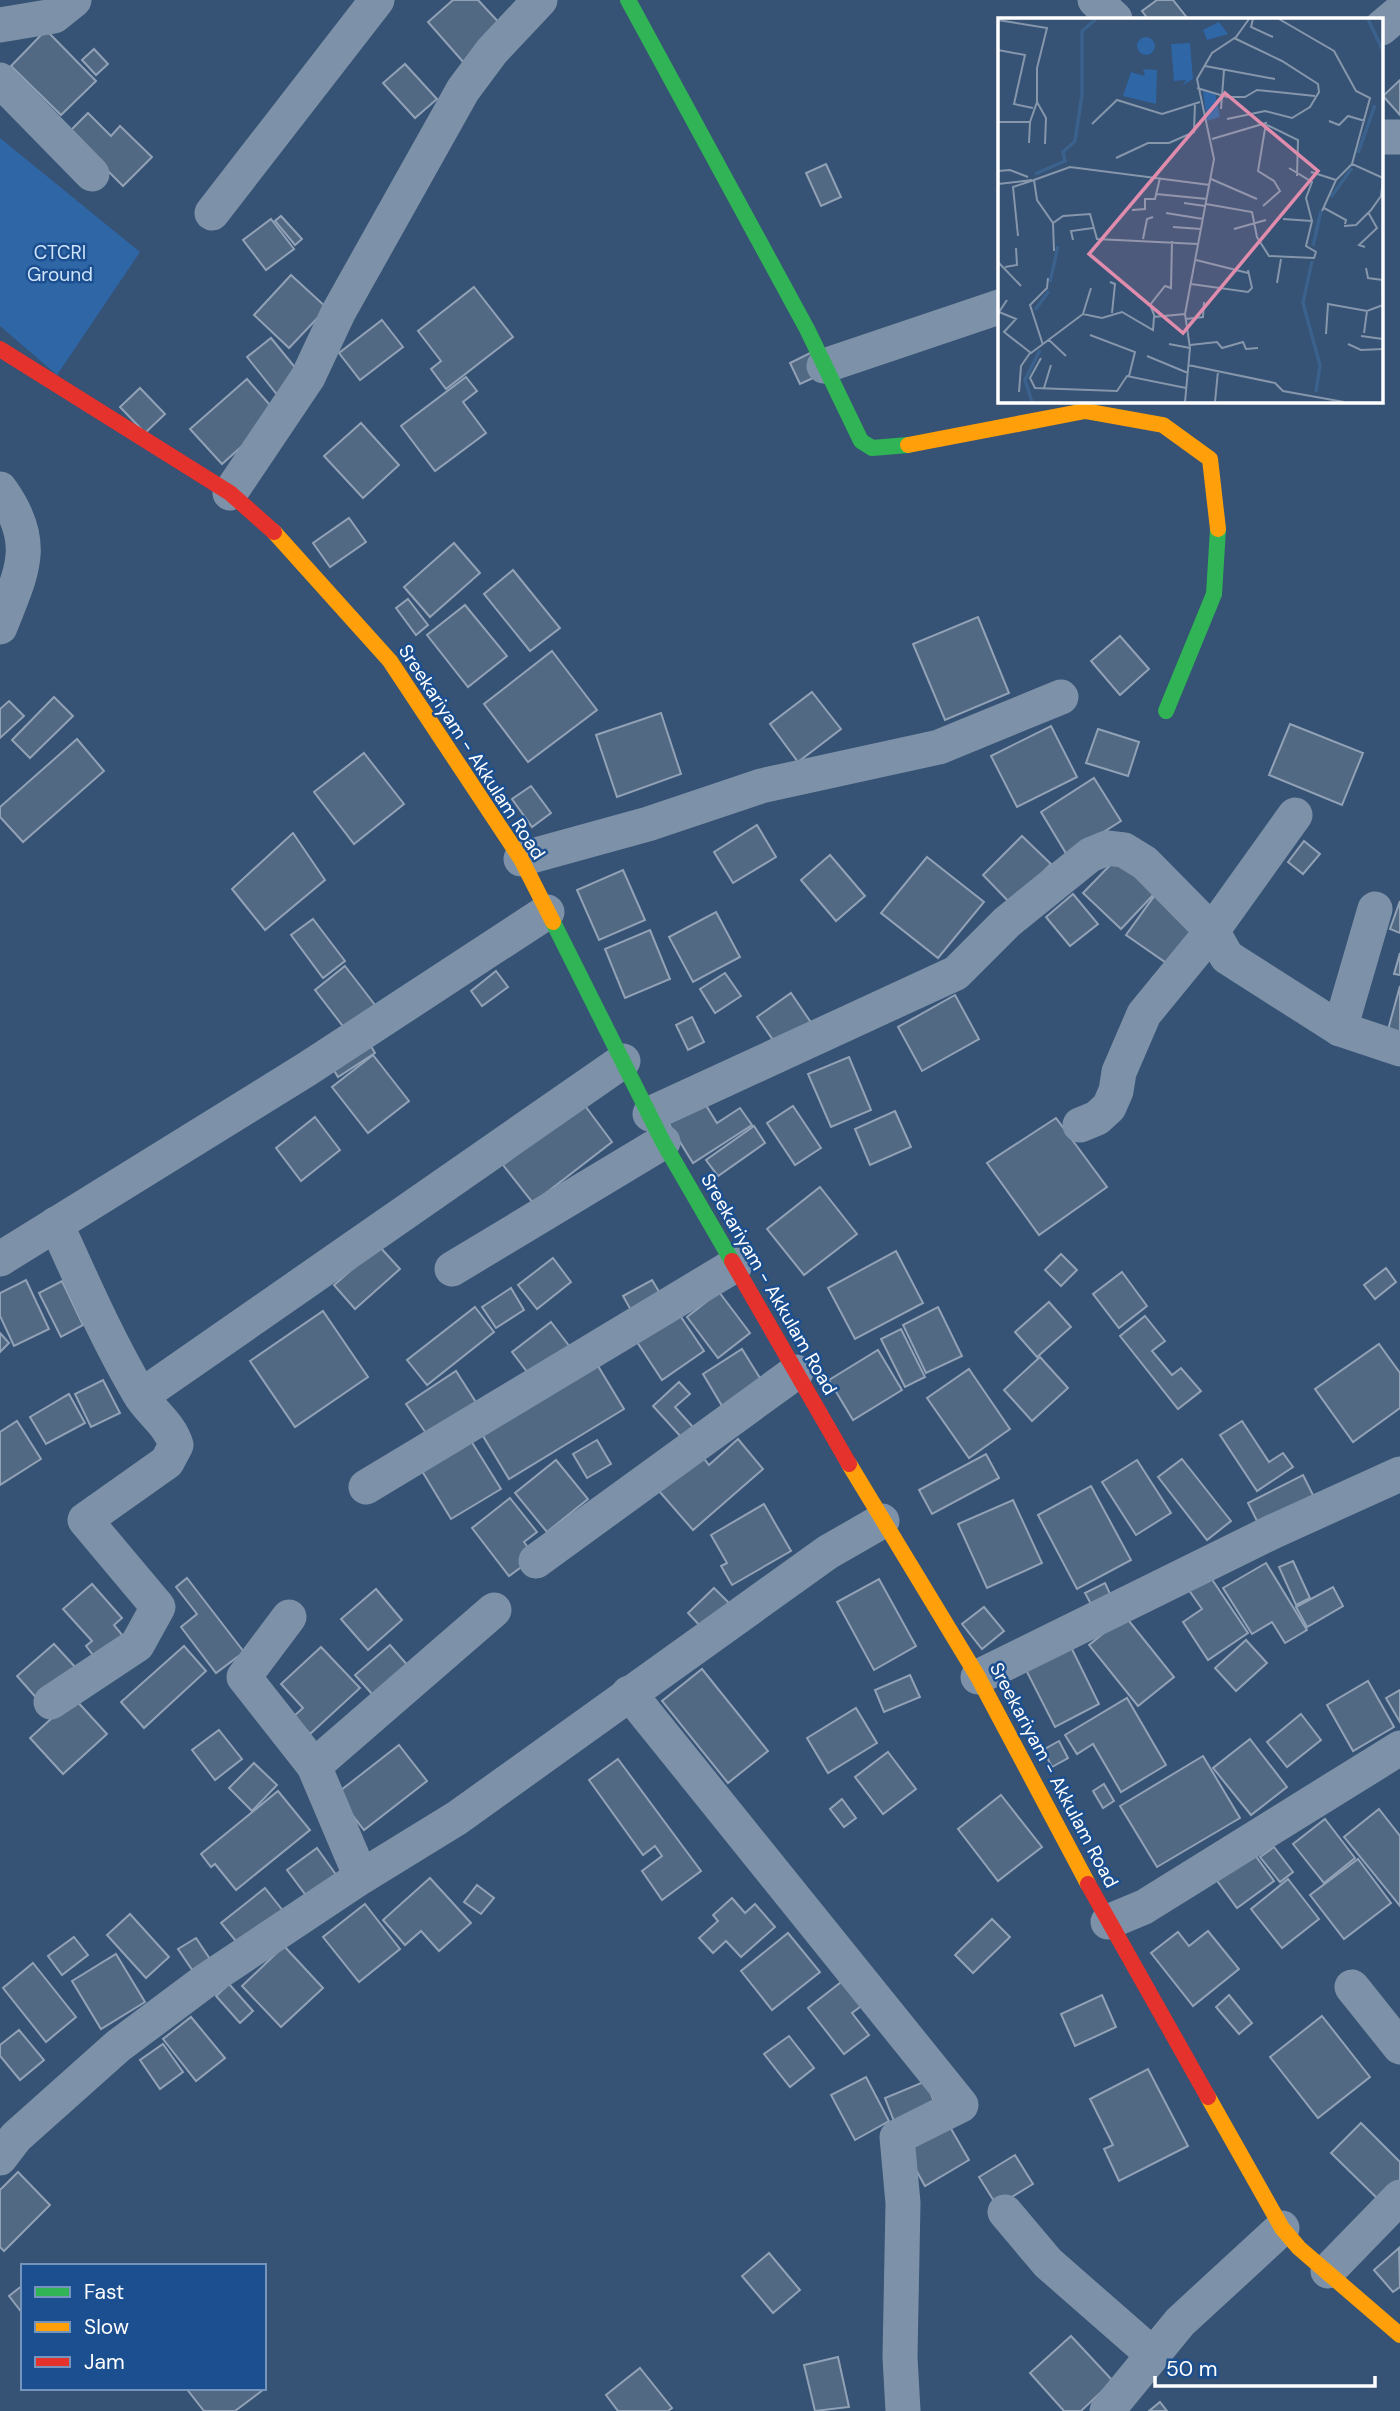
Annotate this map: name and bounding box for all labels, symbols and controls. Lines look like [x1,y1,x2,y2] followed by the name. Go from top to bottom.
[998,18,1382,402] inset map
[27,240,93,287] park label: CTCRI Ground
[393,640,551,864] street label: Sreekariyam - Akkulam Road
[695,1169,843,1399] street label: Sreekariyam - Akkulam Road
[984,1658,1124,1892] street label: Sreekariyam - Akkulam Road
[21,2264,266,2390] legend
[84,2278,124,2306] text: Fast
[84,2313,129,2341] text: Slow
[1155,2344,1376,2388] scale bar
[84,2348,125,2376] text: Jam
[1166,2355,1217,2383] text: 50 m

